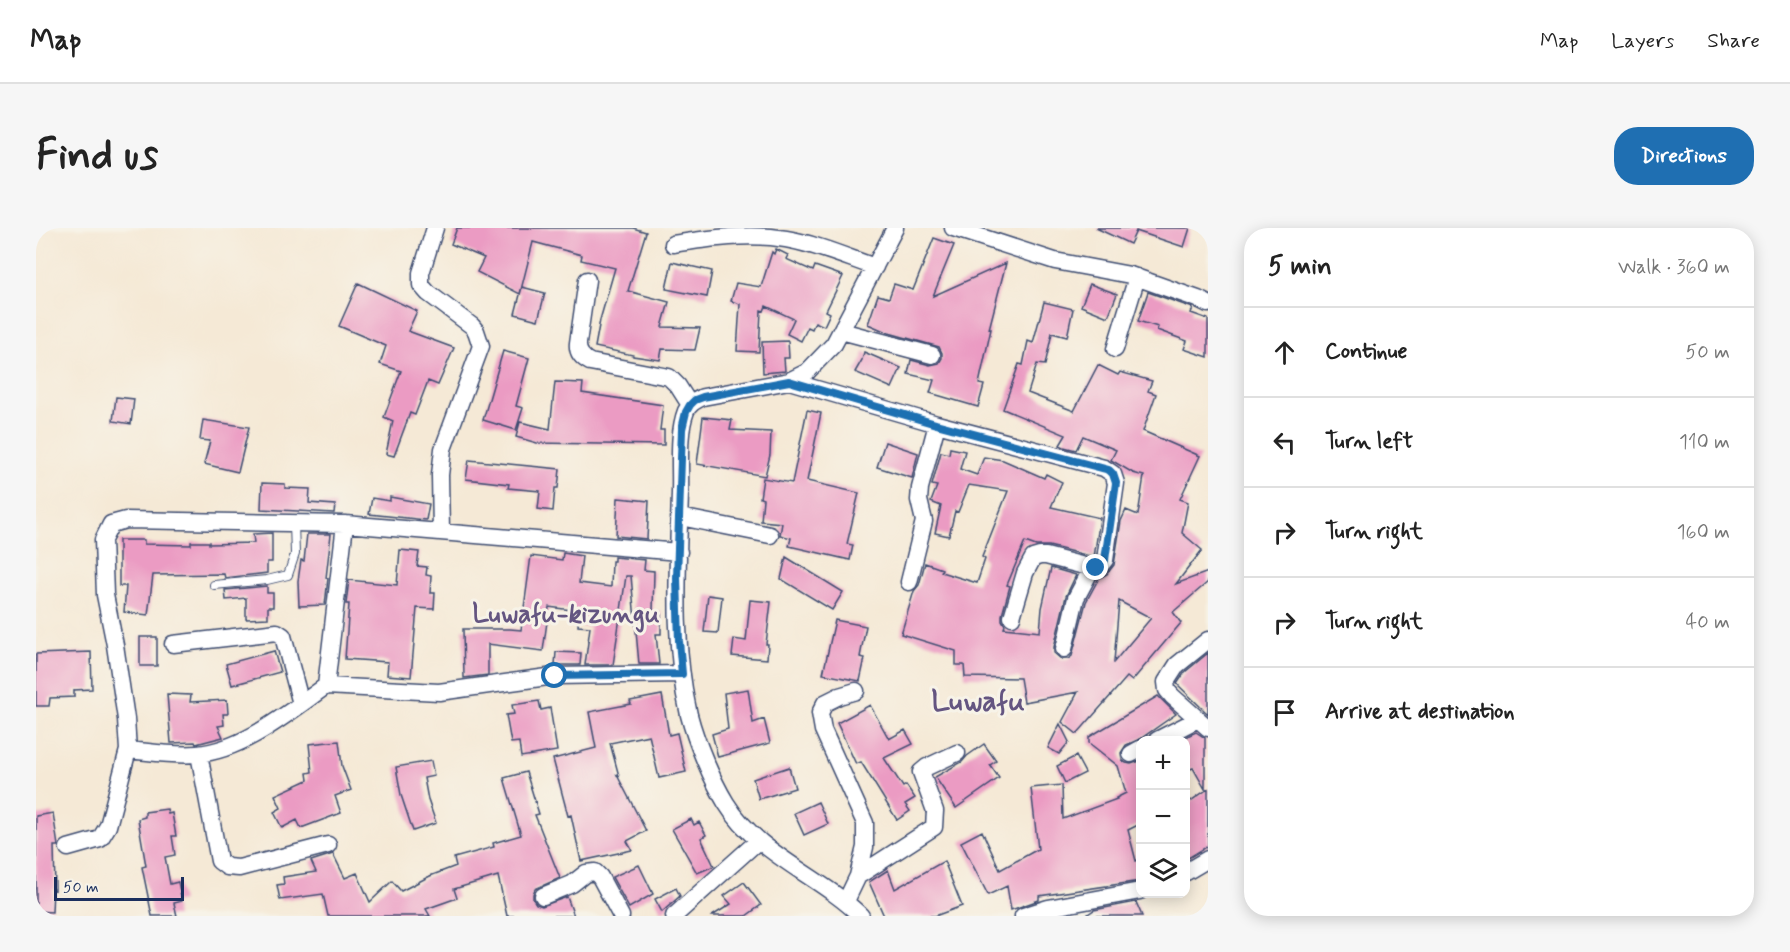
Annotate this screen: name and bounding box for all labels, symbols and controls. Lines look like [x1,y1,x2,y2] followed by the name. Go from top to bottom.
[30,23,81,60] text: Map
[1540,27,1578,55] text: Map
[1611,27,1674,55] text: Layers
[1707,27,1760,55] text: Share
[1614,127,1754,185] button: Directions
[36,129,158,184] text: Find us
[1268,250,1332,284] text: 5 min
[1618,254,1730,281] text: Walk · 360 m
[1268,336,1301,369] icon: ahead
[1325,338,1407,366] text: Continue
[1685,339,1730,366] text: 50 m
[1268,426,1301,459] icon: left
[1325,428,1413,456] text: Turn left
[1679,429,1730,456] text: 110 m
[1268,516,1301,549] icon: right
[1325,518,1423,546] text: Turn right
[1677,519,1730,546] text: 160 m
[1082,554,1108,580] route end
[472,597,660,633] district label: Luwafu-kizungu
[1268,606,1301,639] icon: right
[1325,608,1423,636] text: Turn right
[1686,609,1730,636] text: 40 m
[541,662,567,688] route start
[931,682,1025,721] district label: Luwafu
[1268,696,1301,729] icon: arrive
[1325,698,1515,726] text: Arrive at destination
[1136,736,1190,898] map controls
[1136,736,1190,790] button: +
[1136,790,1190,844] button: −
[1136,844,1190,898] button: layers
[54,874,184,902] scale bar
[63,877,99,898] text: 50 m

